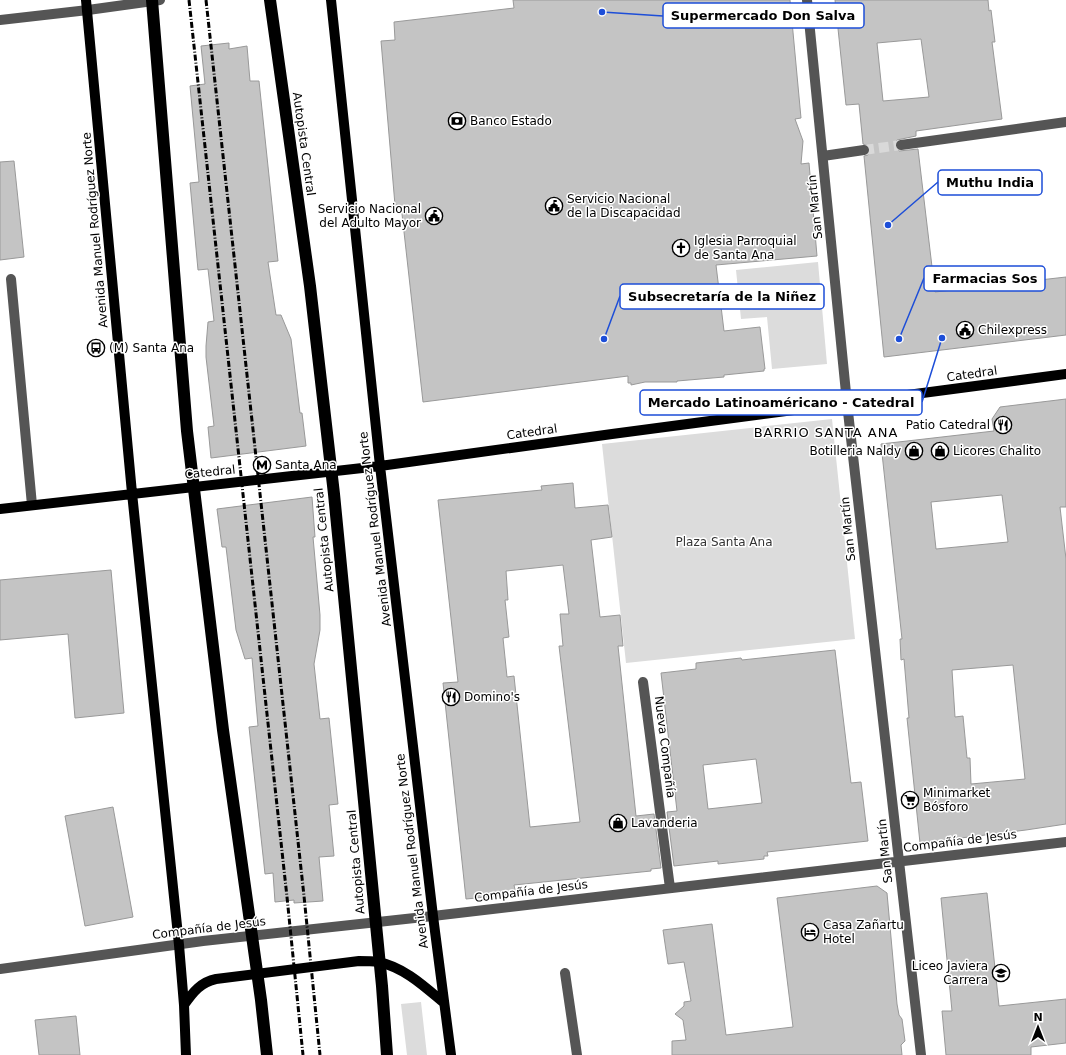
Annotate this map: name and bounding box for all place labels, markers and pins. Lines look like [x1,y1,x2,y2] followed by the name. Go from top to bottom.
[663,3,864,28] callout: Supermercado Don Salva
[447,111,467,131] bank icon: Banco Estado
[470,114,552,128] place label: Banco Estado
[938,170,1042,195] callout: Muthu India
[567,192,681,220] place label: Servicio Nacional de la Discapacidad
[544,196,564,216] public building icon: Servicio Nacional de la Discapacidad
[318,202,421,230] place label: Servicio Nacional del Adulto Mayor
[424,206,444,226] public building icon: Servicio Nacional del Adulto Mayor
[694,234,797,262] place label: Iglesia Parroquial de Santa Ana
[671,238,691,258] church icon: Iglesia Parroquial de Santa Ana
[924,266,1045,291] callout: Farmacias Sos
[620,284,824,309] callout: Subsecretaría de la Niñez
[955,320,975,340] public building icon: Chilexpress
[978,323,1047,337] place label: Chilexpress
[86,338,106,358] bus stop icon: (M) Santa Ana
[109,341,194,355] place label: (M) Santa Ana
[640,390,922,415] callout: Mercado Latinoaméricano - Catedral
[993,415,1013,435] restaurant icon: Patio Catedral
[906,418,990,432] place label: Patio Catedral
[904,441,924,461] shop icon: Botilleria Naldy
[930,441,950,461] shop icon: Licores Chalito
[810,444,901,458] place label: Botilleria Naldy
[953,444,1041,458] place label: Licores Chalito
[252,455,272,475] metro station icon: Santa Ana
[275,458,337,472] place label: Santa Ana
[441,687,461,707] restaurant icon: Domino's
[464,690,520,704] place label: Domino's
[923,786,991,814] place label: Minimarket Bósforo
[900,790,920,810] supermarket icon: Minimarket Bósforo
[608,813,628,833] shop icon: Lavanderia
[631,816,698,830] place label: Lavanderia
[823,918,904,946] place label: Casa Zañartu Hotel
[800,922,820,942] hotel icon: Casa Zañartu Hotel
[912,959,988,987] place label: Liceo Javiera Carrera
[991,963,1011,983] school or university icon: Liceo Javiera Carrera

